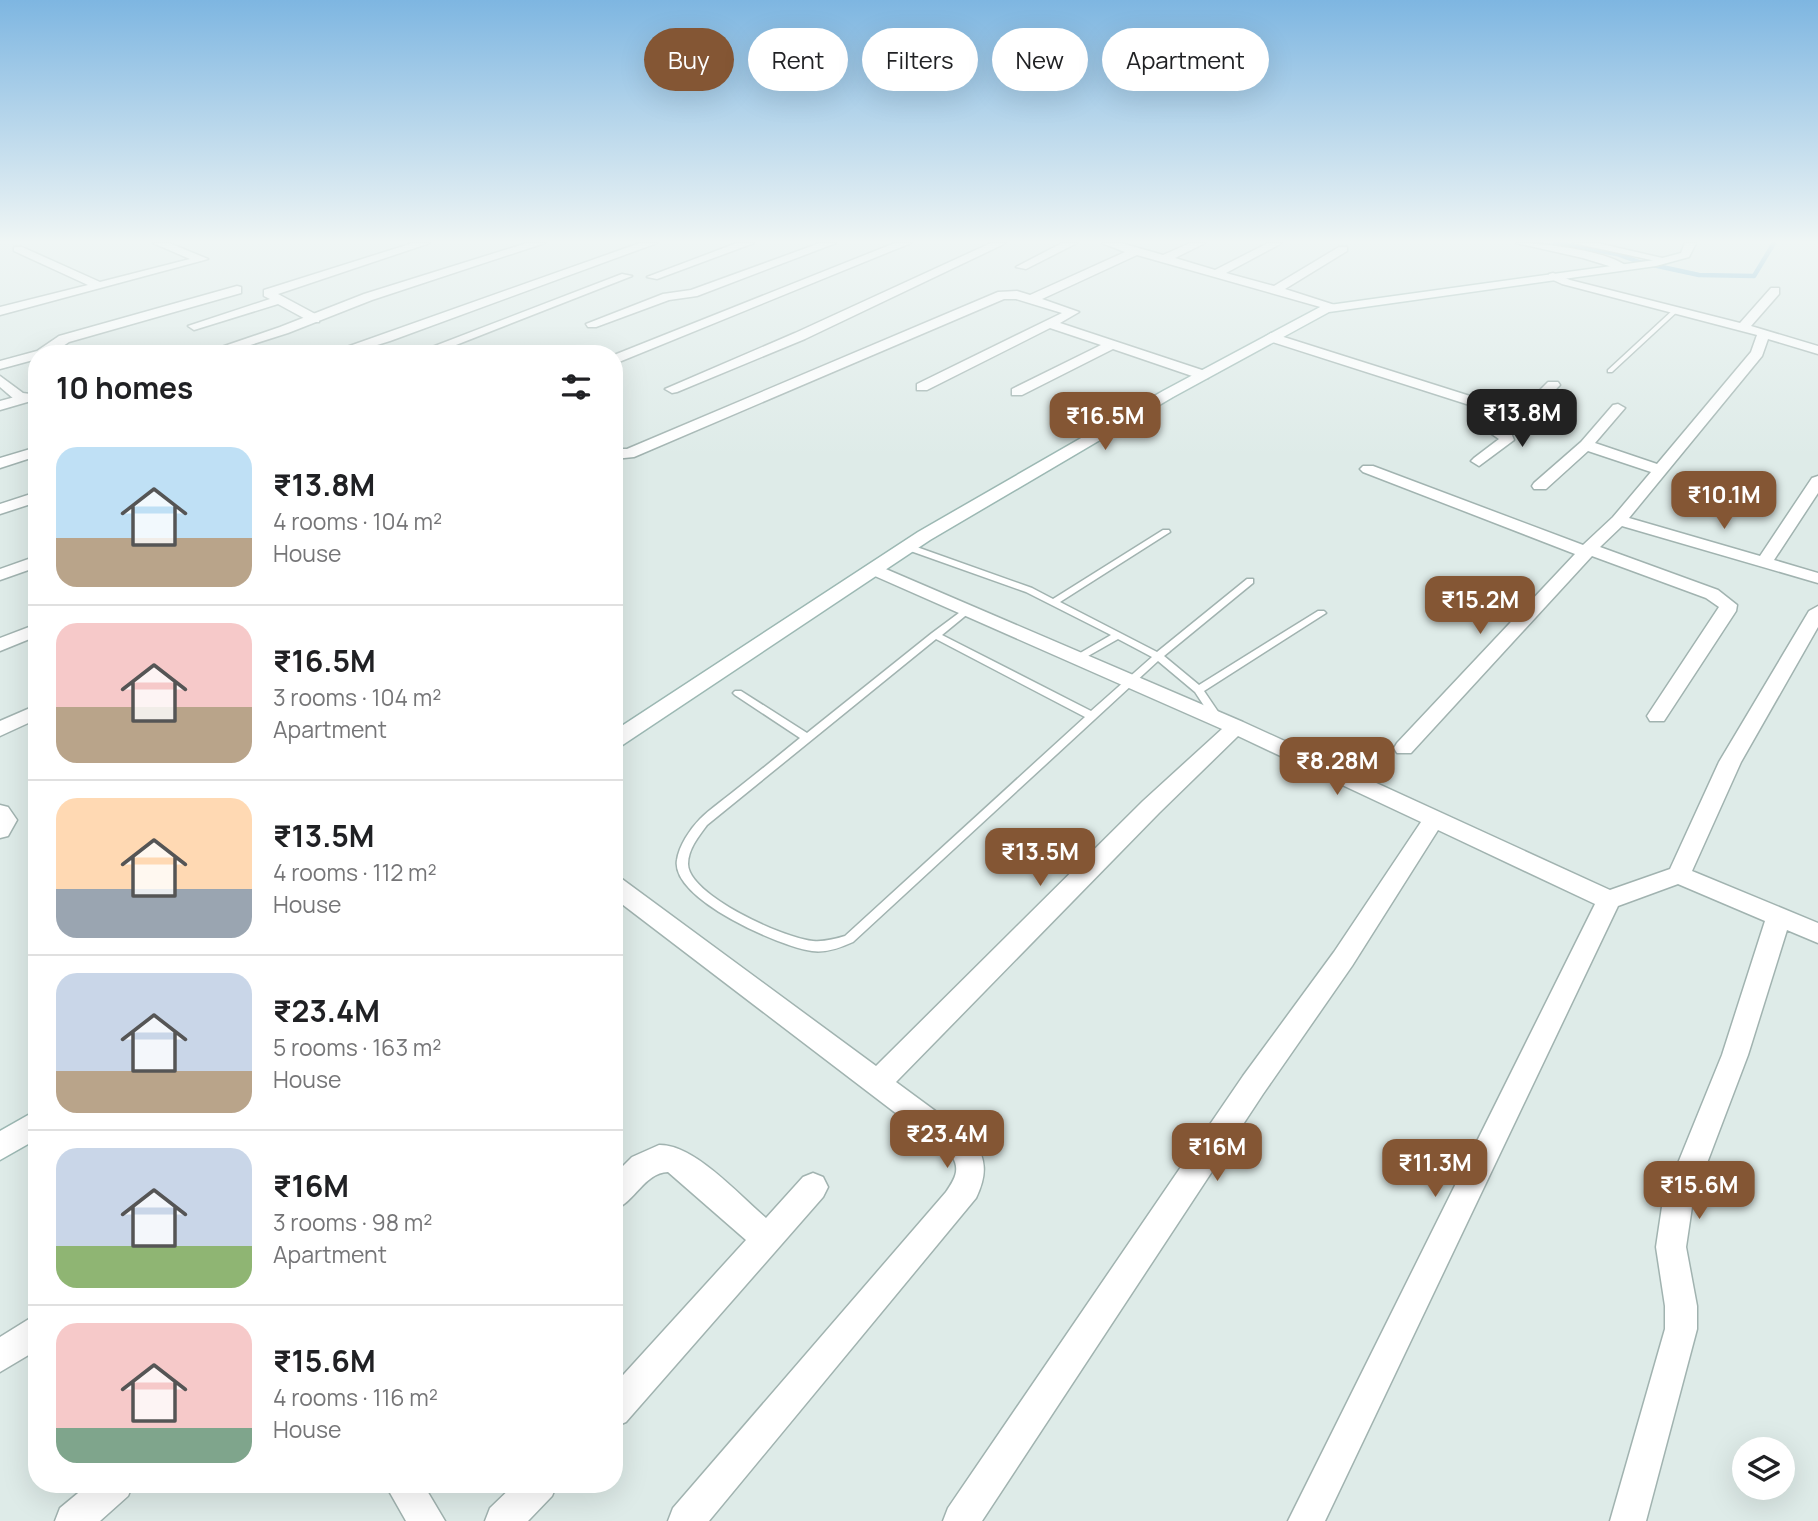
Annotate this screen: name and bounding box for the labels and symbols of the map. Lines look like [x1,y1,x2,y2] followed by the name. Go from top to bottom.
[1465,390,1579,449] pin: ₹13.8M
[1048,392,1162,452] pin: ₹16.5M
[1667,472,1781,531] pin: ₹10.1M
[1423,576,1537,636] pin: ₹15.2M
[1280,738,1394,797] pin: ₹8.28M
[983,828,1097,888] pin: ₹13.5M
[890,1110,1004,1170] pin: ₹23.4M
[1176,1124,1258,1183] pin: ₹16M
[1378,1140,1492,1199] pin: ₹11.3M
[1642,1162,1756,1221] pin: ₹15.6M

